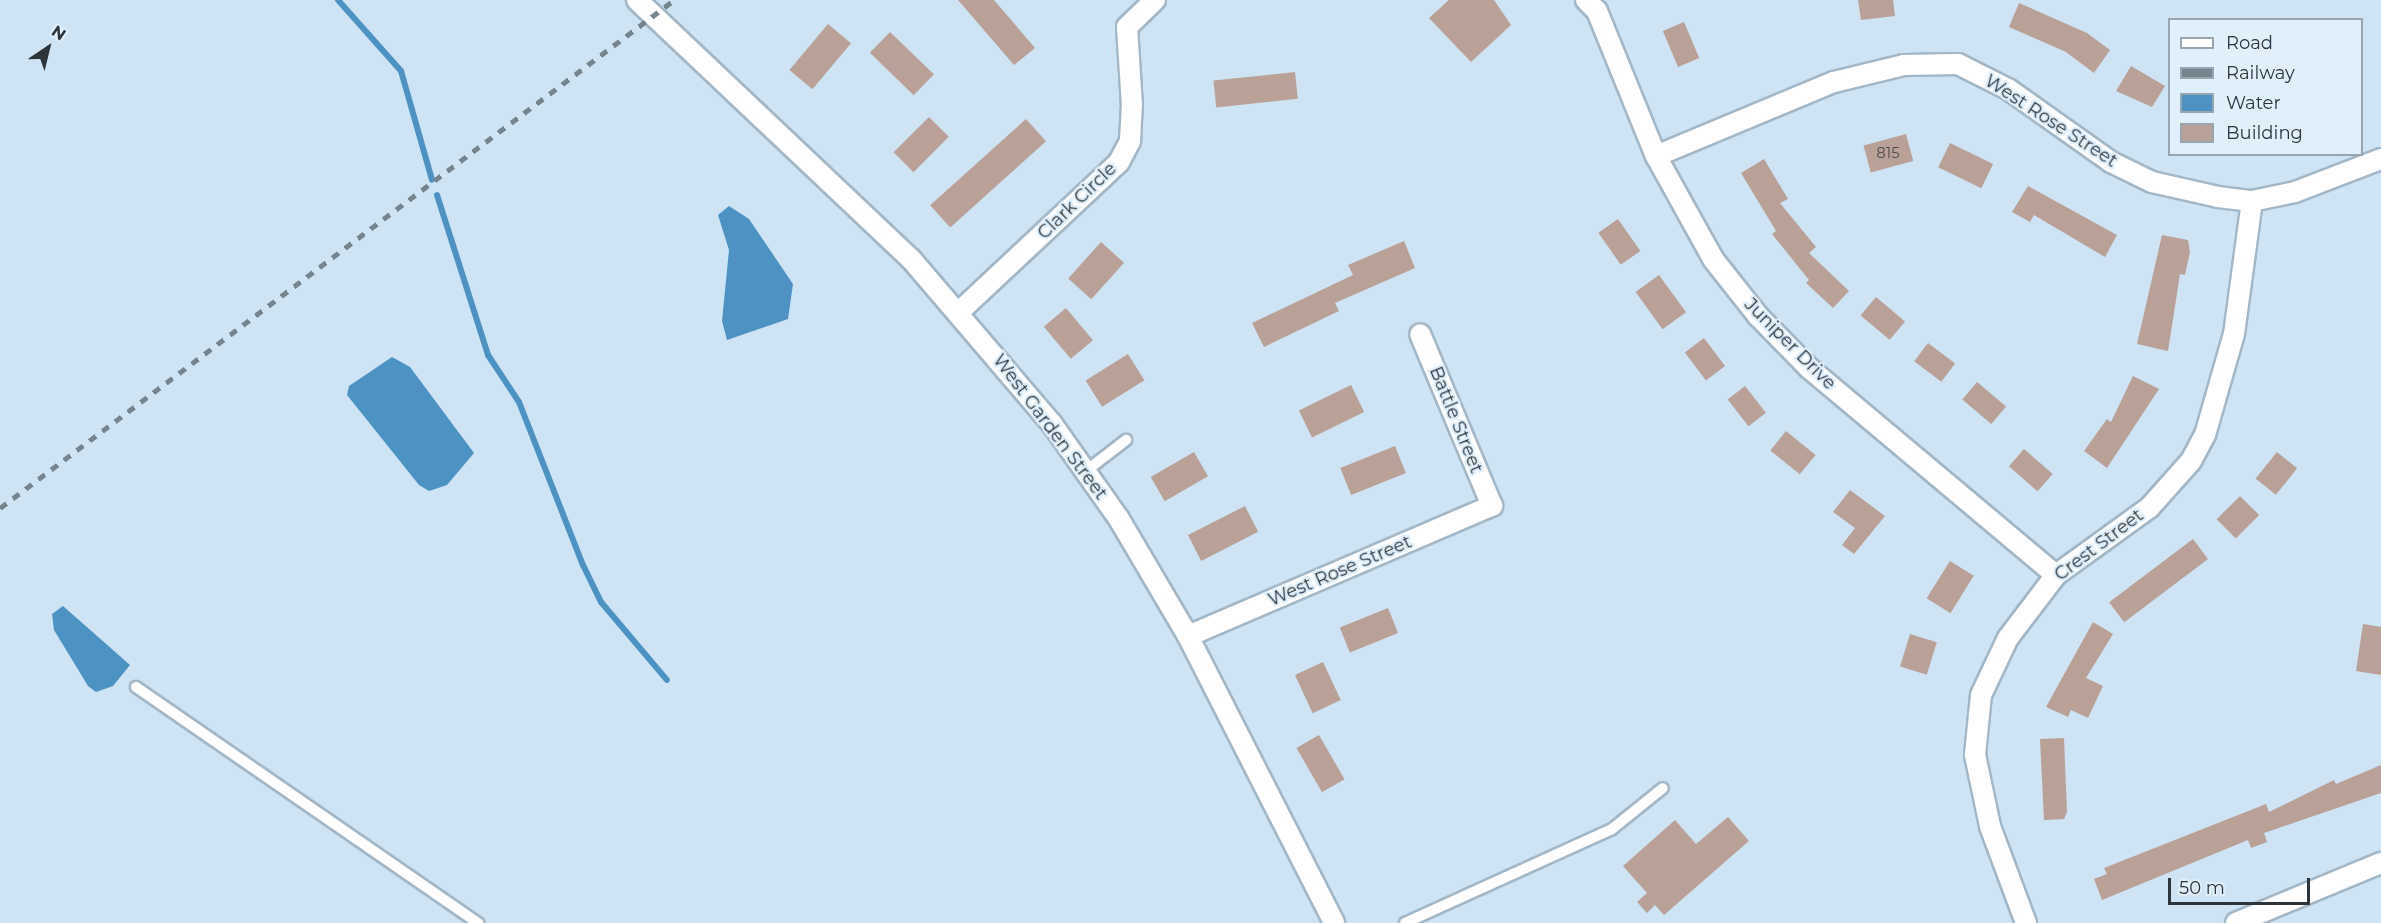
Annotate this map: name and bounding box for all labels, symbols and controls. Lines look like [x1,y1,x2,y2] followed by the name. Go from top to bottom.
[18,18,78,78] north arrow
[2168,18,2363,156] legend
[48,21,69,44] text: N
[2226,32,2273,54] text: Road
[2226,62,2295,84] text: Railway
[1981,70,2121,172] street label: West Rose Street
[2226,92,2281,114] text: Water
[2226,122,2303,144] text: Building
[1876,144,1900,162] house number: 815
[1033,158,1121,244] street label: Clark Circle
[1740,294,1840,394] street label: Juniper Drive
[988,350,1112,504] street label: West Garden Street
[1425,363,1487,477] street label: Battle Street
[2050,505,2148,585] street label: Crest Street
[1265,531,1415,611] street label: West Rose Street
[2171,866,2314,904] scale bar
[2179,877,2225,899] text: 50 m

